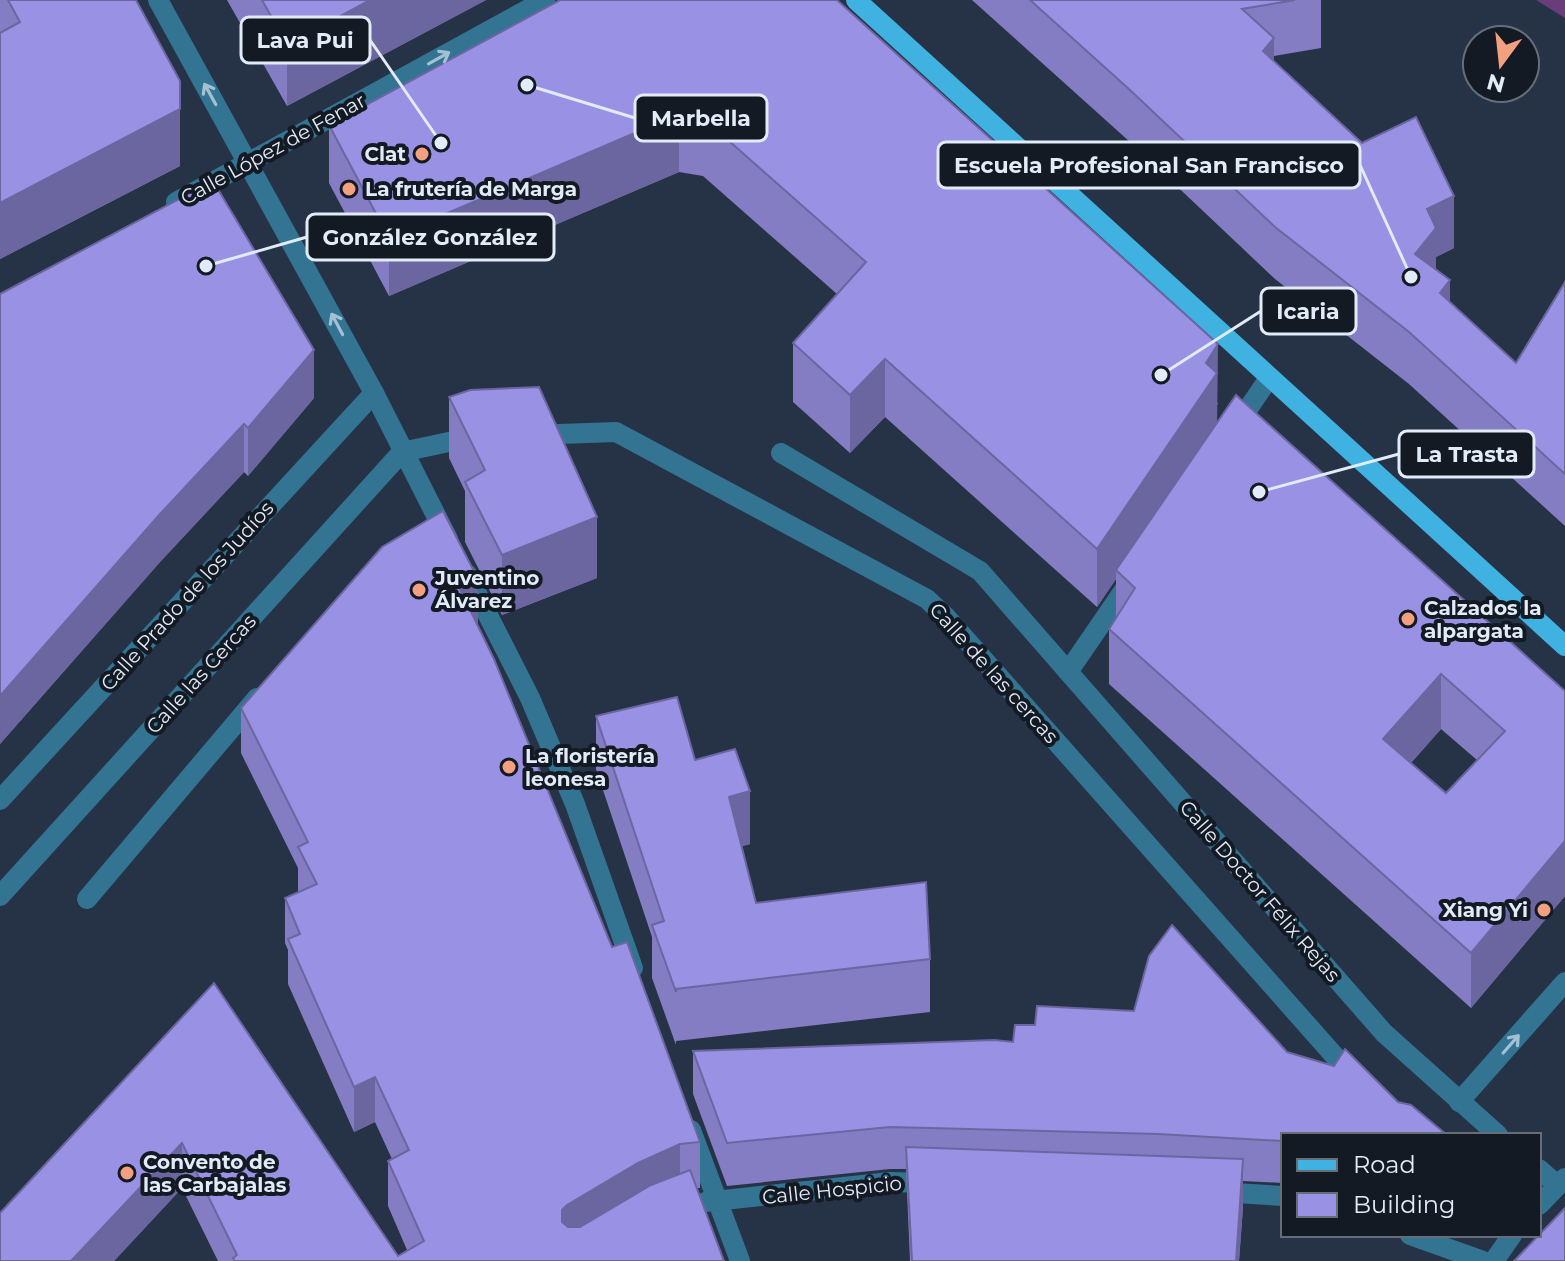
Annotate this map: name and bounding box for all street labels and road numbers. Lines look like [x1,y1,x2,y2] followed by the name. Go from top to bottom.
[176,88,370,210] street label: Calle López de Fenar
[96,496,279,696] street label: Calle Prado de los Judíos
[925,598,1064,748] street label: Calle de las cercas
[141,609,261,739] street label: Calle las Cercas
[1175,795,1345,987] street label: Calle Doctor Félix Rejas
[761,1171,903,1209] street label: Calle Hospicio

